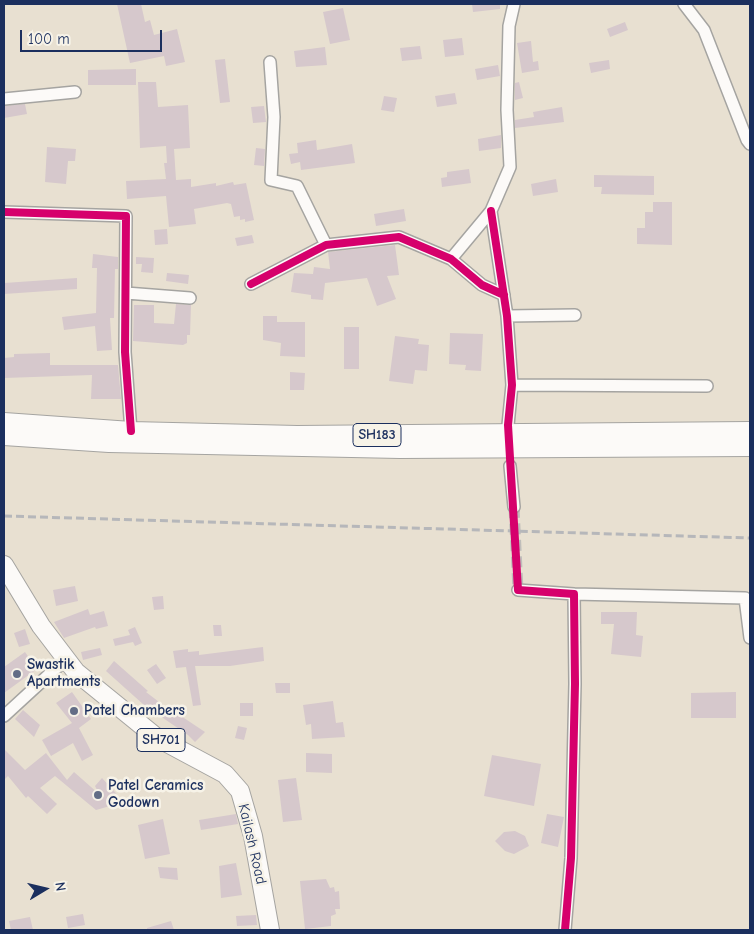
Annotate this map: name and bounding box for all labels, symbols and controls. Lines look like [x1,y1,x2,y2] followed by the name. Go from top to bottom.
[22,20,165,52] scale bar
[28,30,70,48] text: 100 m
[353,424,401,446] road number: SH183
[27,656,100,691] place label: Swastik Apartments
[11,668,23,680] marker: Swastik Apartments
[84,702,185,720] place label: Patel Chambers
[68,705,80,717] marker: Patel Chambers
[137,728,185,752] road number: SH701
[108,777,203,812] place label: Patel Ceramics Godown
[92,789,104,801] marker: Patel Ceramics Godown
[234,802,270,886] street label: Kailash Road
[20,864,70,914] north arrow
[51,881,69,892] text: N

